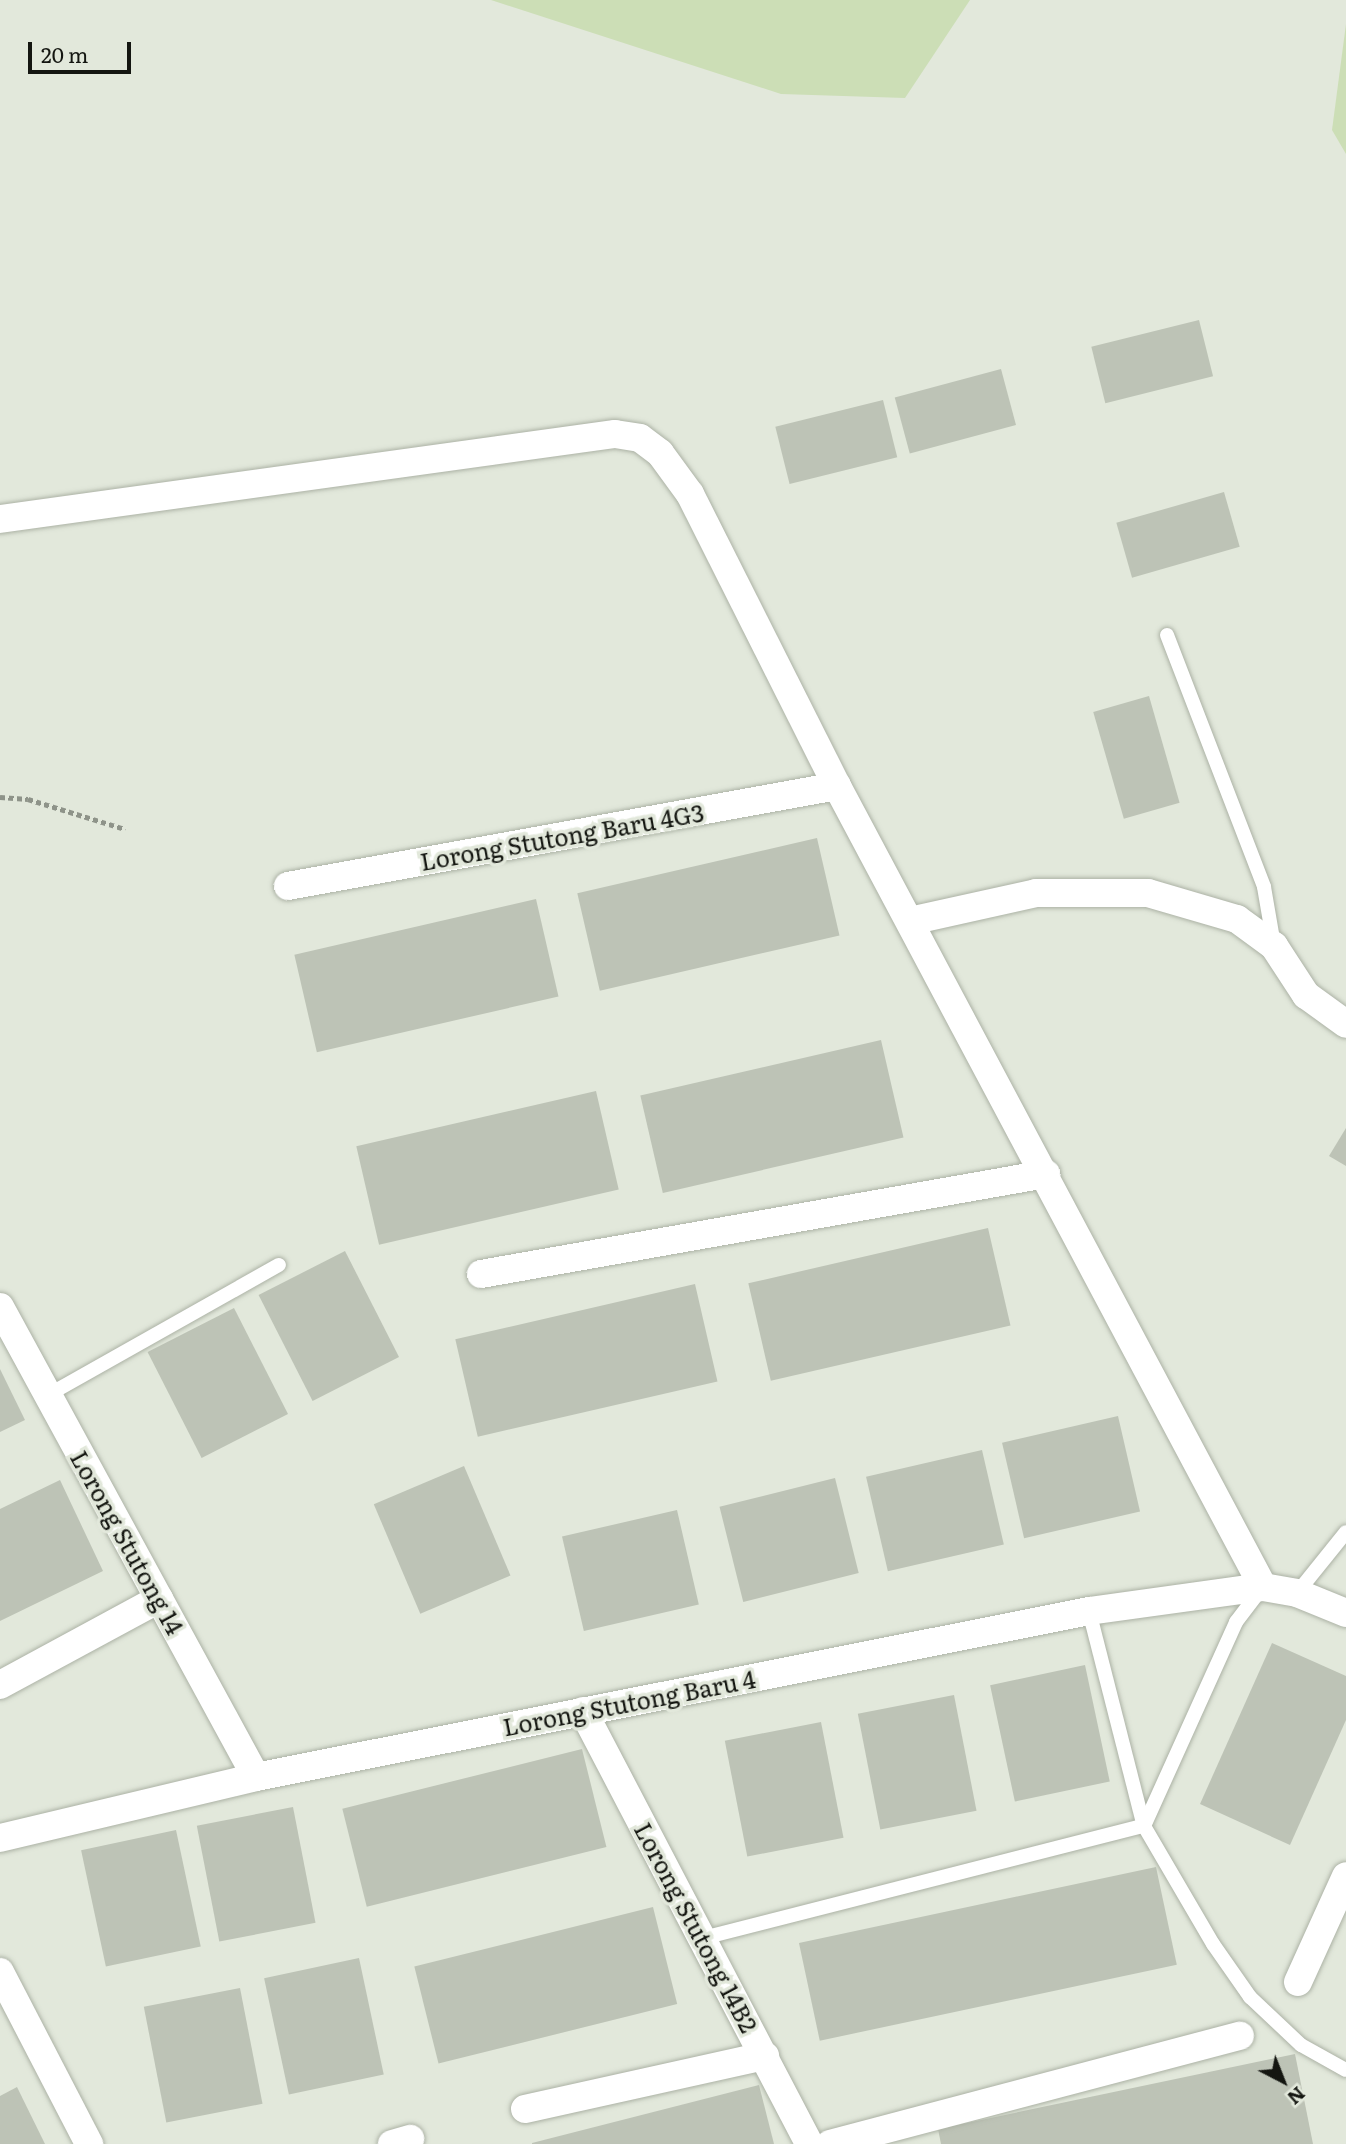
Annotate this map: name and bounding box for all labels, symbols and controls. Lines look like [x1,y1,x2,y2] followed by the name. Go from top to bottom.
[32,28,135,72] scale bar
[41,38,88,69] text: 20 m
[418,797,706,875] street label: Lorong Stutong Baru 4G3
[66,1445,190,1639] street label: Lorong Stutong 14
[500,1663,758,1741] street label: Lorong Stutong Baru 4
[629,1817,765,2037] street label: Lorong Stutong 14B2
[1248,2046,1318,2116] north arrow
[1282,2081,1312,2112] text: N

